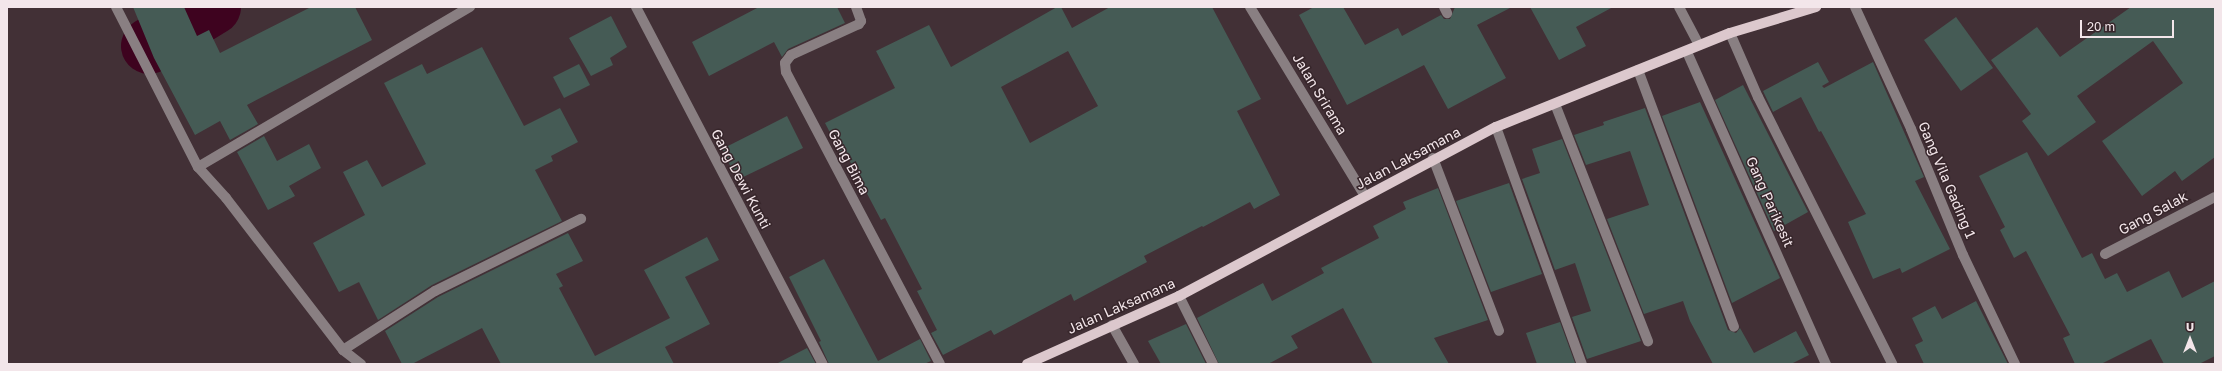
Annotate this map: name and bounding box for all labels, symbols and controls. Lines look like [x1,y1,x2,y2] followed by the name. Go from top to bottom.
[2082,12,2176,38] scale bar
[2087,19,2115,34] text: 20 m
[1289,50,1351,138] street label: Jalan Srirama
[1915,119,1979,241] street label: Gang Vila Gading 1
[1353,123,1463,193] street label: Jalan Laksamana
[708,126,774,232] street label: Gang Dewi Kunti
[825,126,873,198] street label: Gang Bima
[1743,154,1797,250] street label: Gang Parikesit
[2116,188,2190,238] street label: Gang Salak
[1064,275,1178,337] street label: Jalan Laksamana
[2170,319,2210,359] north arrow
[2186,320,2194,333] text: U

